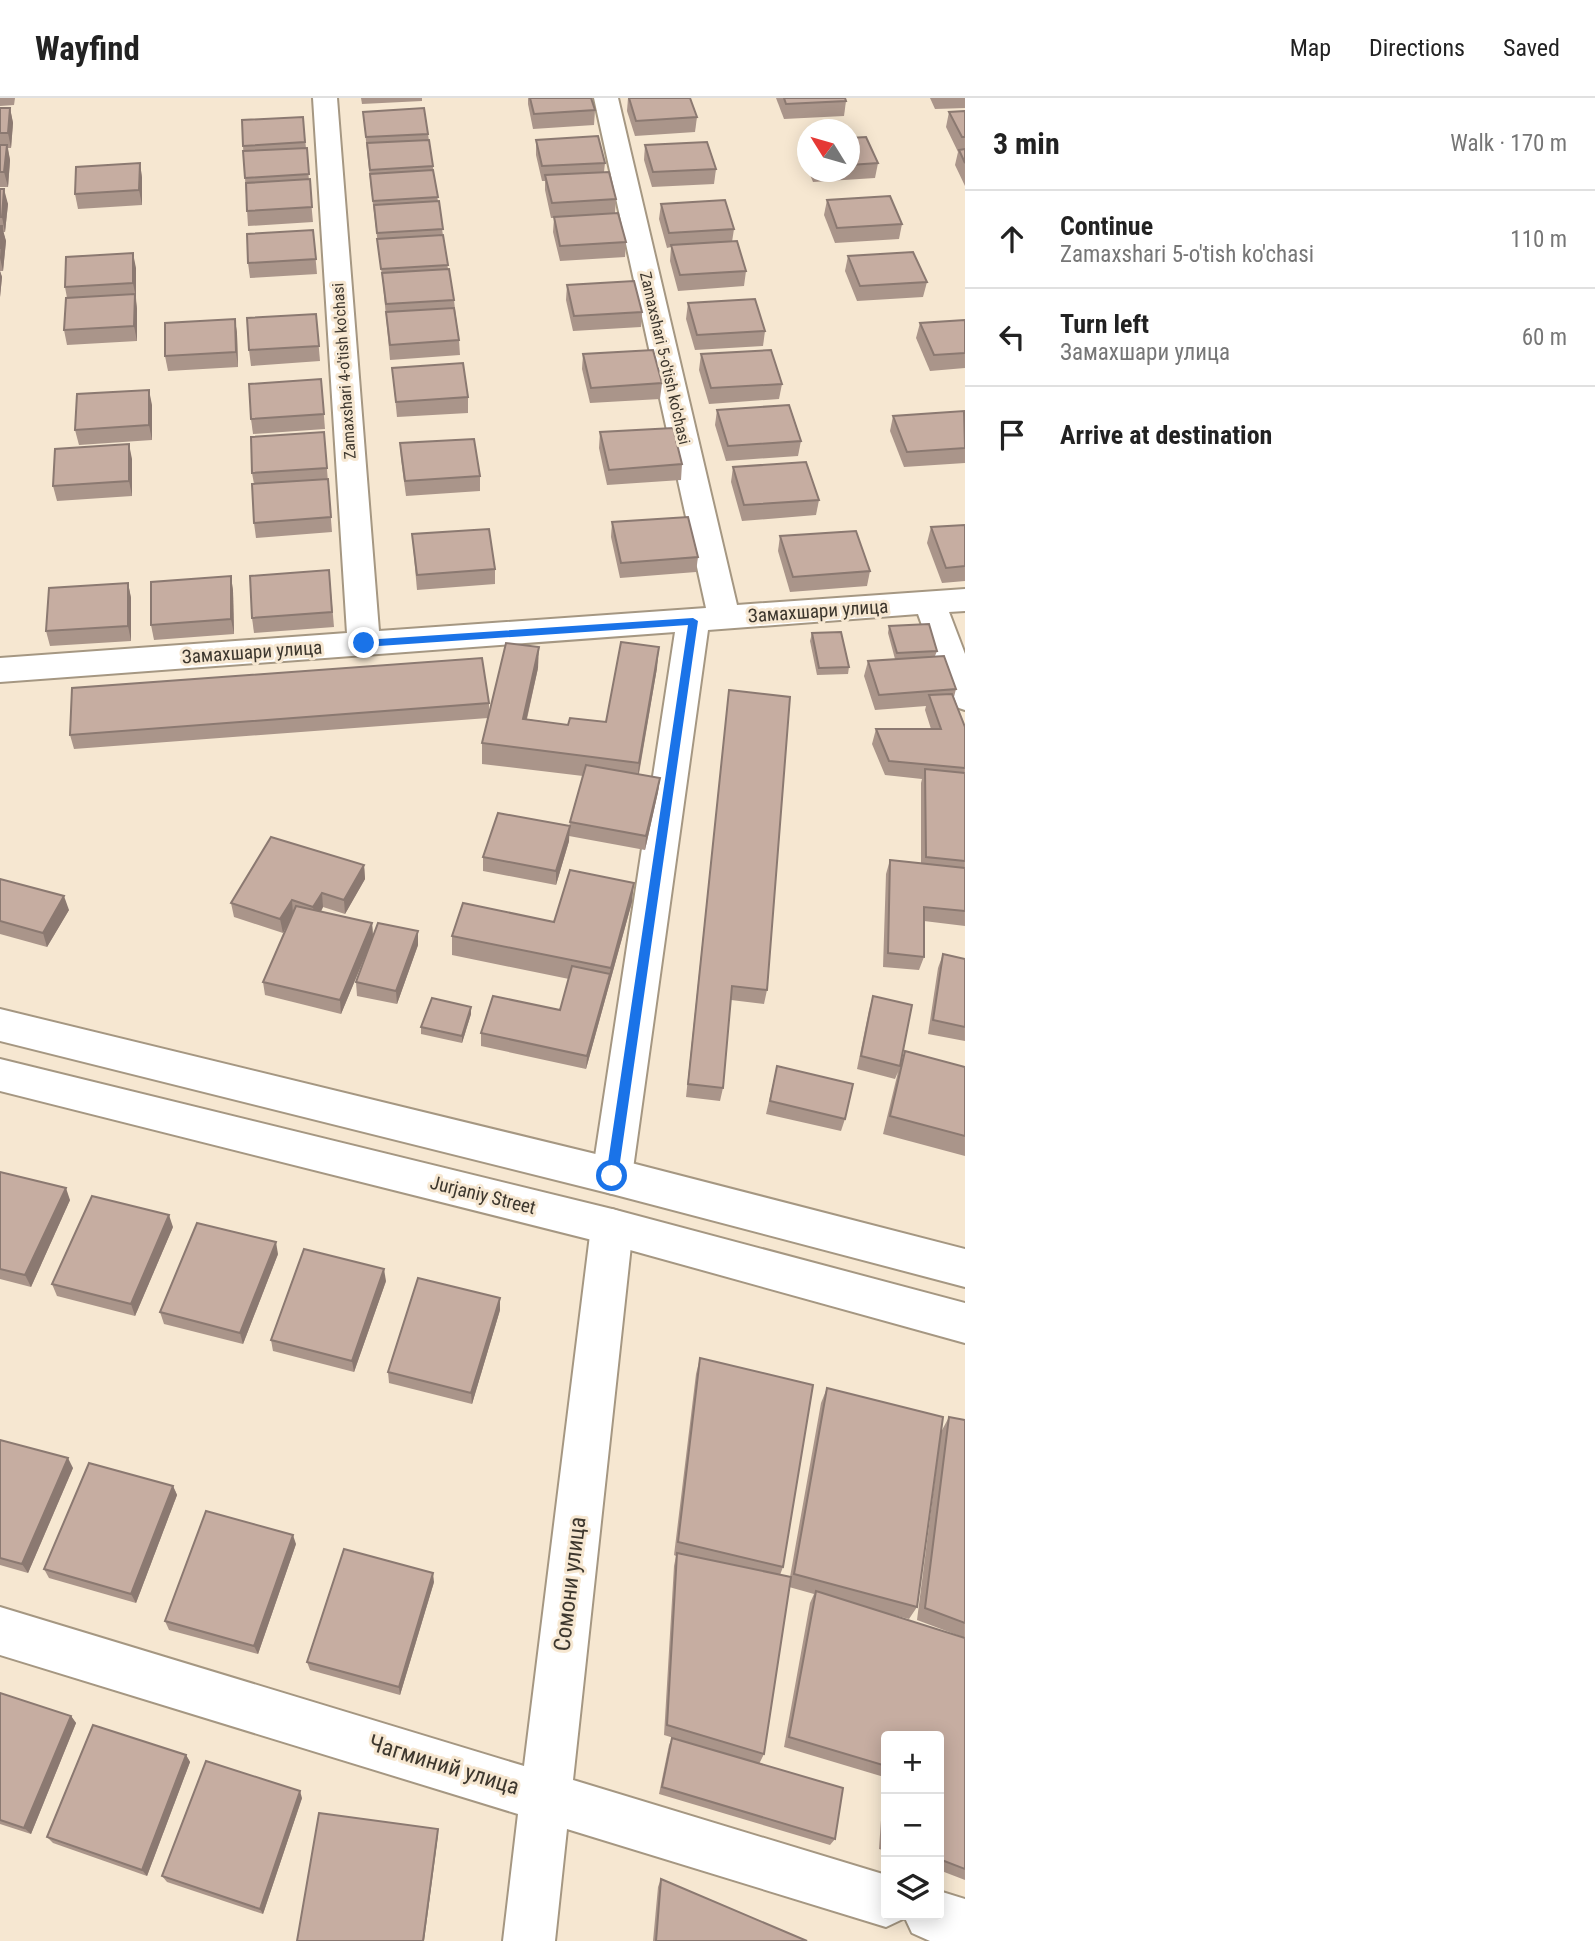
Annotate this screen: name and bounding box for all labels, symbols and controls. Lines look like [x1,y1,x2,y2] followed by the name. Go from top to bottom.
[35,29,140,68] text: Wayfind
[1290,34,1331,62] text: Map
[1369,34,1465,62] text: Directions
[1503,34,1560,62] text: Saved
[797,119,860,182] north arrow
[993,126,1060,161] text: 3 min
[1450,130,1567,157] text: Walk · 170 m
[1060,211,1153,241] text: Continue
[993,220,1031,258] icon: ahead
[1510,226,1567,253] text: 110 m
[1060,241,1314,268] text: Zamaxshari 5-o'tish ko'chasi
[636,270,694,446] street label: Zamaxshari 5-o'tish ko'chasi
[328,282,360,460] street label: Zamaxshari 4-o'tish ko'chasi
[1060,309,1149,339] text: Turn left
[993,318,1031,356] icon: left
[1522,324,1567,351] text: 60 m
[1060,339,1230,366] text: Замахшари улица
[993,416,1031,454] icon: arrive
[1060,420,1272,450] text: Arrive at destination
[747,595,889,627] street label: Замахшари улица
[348,627,379,658] route end
[181,636,323,668] street label: Замахшари улица
[596,1160,627,1191] route start
[428,1171,538,1219] street label: Jurjaniy Street
[548,1515,592,1653] street label: Сомони улица
[365,1729,523,1801] street label: Чагминий улица
[881,1731,944,1920] map controls
[881,1731,944,1794] button: +
[881,1794,944,1857] button: −
[881,1857,944,1920] button: layers

